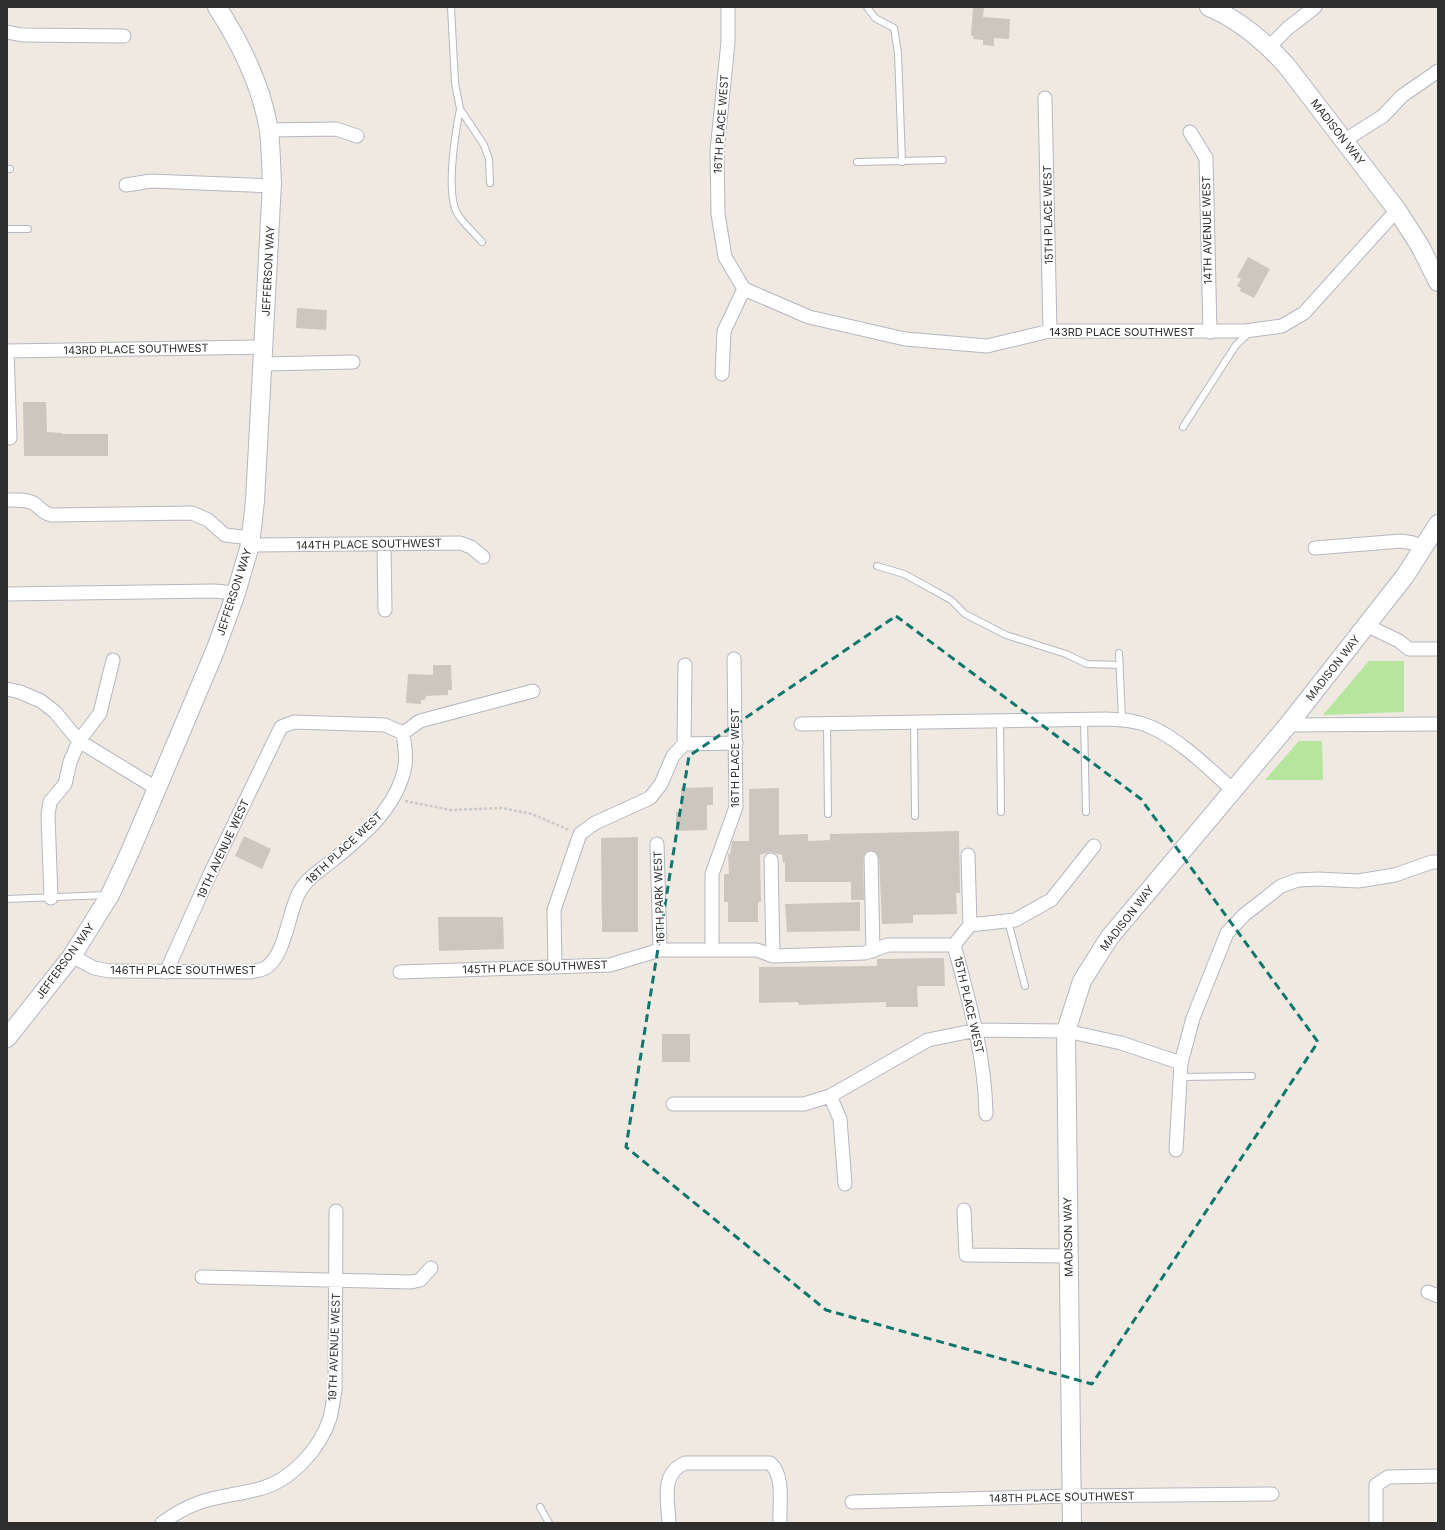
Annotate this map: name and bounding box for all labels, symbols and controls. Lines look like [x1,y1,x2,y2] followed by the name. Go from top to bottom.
[711,74,731,174] street label: 16TH PLACE WEST
[1308,96,1368,168] street label: MADISON WAY
[1040,165,1056,265] street label: 15TH PLACE WEST
[1199,175,1215,285] street label: 14TH AVENUE WEST
[259,225,277,317] street label: JEFFERSON WAY
[1049,325,1195,339] street label: 143RD PLACE SOUTHWEST
[63,341,209,357] street label: 143RD PLACE SOUTHWEST
[296,536,442,552] street label: 144TH PLACE SOUTHWEST
[213,546,255,637] street label: JEFFERSON WAY
[1303,632,1363,704] street label: MADISON WAY
[728,708,742,808] street label: 16TH PLACE WEST
[194,797,252,901] street label: 19TH AVENUE WEST
[303,809,385,887] street label: 18TH PLACE WEST
[650,850,668,944] street label: 16TH PARK WEST
[1097,882,1157,954] street label: MADISON WAY
[33,920,98,1002] street label: JEFFERSON WAY
[951,955,987,1055] street label: 15TH PLACE WEST
[462,957,608,977] street label: 145TH PLACE SOUTHWEST
[110,963,256,977] street label: 146TH PLACE SOUTHWEST
[1060,1196,1076,1277] street label: MADISON WAY
[325,1293,343,1401] street label: 19TH AVENUE WEST
[989,1489,1135,1505] street label: 148TH PLACE SOUTHWEST

